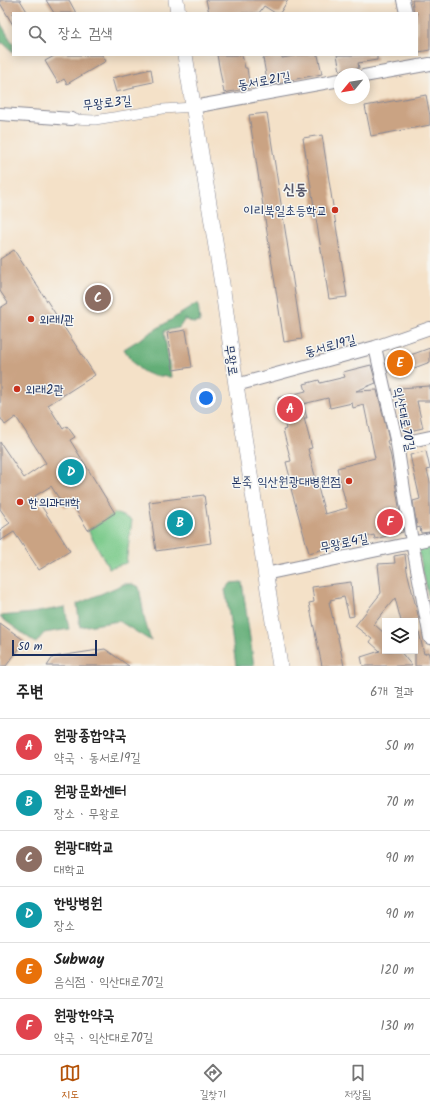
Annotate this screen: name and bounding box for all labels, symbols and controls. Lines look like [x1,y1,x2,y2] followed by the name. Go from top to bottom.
[12,12,418,56] search box
[58,22,112,46] text: 장소 검색
[26,23,48,45] icon: search
[236,66,292,96] street label: 동서로21길
[334,68,370,104] north arrow
[82,90,133,117] street label: 무왕로3길
[283,178,307,202] district label: 신동
[243,201,327,222] place label: 이리북일초등학교
[330,205,340,215] marker: 이리북일초등학교
[85,283,111,313] pin: C
[39,310,74,331] place label: 외래1관
[26,314,36,324] marker: 외래1관
[302,330,358,363] street label: 동서로19길
[218,343,243,377] street label: 무왕로
[387,348,413,378] pin: E
[25,380,64,401] place label: 외래2관
[12,384,22,394] marker: 외래2관
[387,385,421,453] street label: 익산대로70길
[196,388,216,408] your location
[277,394,303,424] pin: A
[58,457,84,487] pin: D
[231,472,341,493] place label: 본죽 익산원광대병원점
[344,476,354,486] marker: 본죽 익산원광대병원점
[28,493,80,514] place label: 한의과대학
[15,497,25,507] marker: 한의과대학
[377,507,403,537] pin: F
[167,508,193,538] pin: B
[318,528,370,559] street label: 무왕로4길
[382,618,418,654] map controls
[382,618,418,654] button: layers
[12,638,97,657] scale bar
[18,638,43,656] text: 50 m
[16,679,43,706] text: 주변
[370,682,414,703] text: 6개 결과
[54,724,126,748] text: 원광종합약국
[25,736,33,757] text: A
[385,736,414,757] text: 50 m
[54,748,141,769] text: 약국 · 동서로19길
[54,780,126,804] text: 원광문화센터
[25,792,33,813] text: B
[386,792,414,813] text: 70 m
[54,804,120,825] text: 장소 · 무왕로
[54,836,114,860] text: 원광대학교
[25,848,33,869] text: C
[386,848,414,869] text: 90 m
[54,860,85,881] text: 대학교
[54,892,102,916] text: 한방병원
[25,904,33,925] text: D
[386,904,414,925] text: 90 m
[54,916,75,937] text: 장소
[54,948,104,972] text: Subway
[25,960,33,981] text: E
[380,960,414,981] text: 120 m
[54,972,164,993] text: 음식점 · 익산대로70길
[54,1004,114,1028] text: 원광한약국
[25,1016,33,1037] text: F
[380,1016,414,1037] text: 130 m
[54,1028,153,1049] text: 약국 · 익산대로70길
[59,1062,81,1104] tab: 지도
[199,1062,226,1104] tab: 길찾기
[344,1062,371,1104] tab: 저장됨

